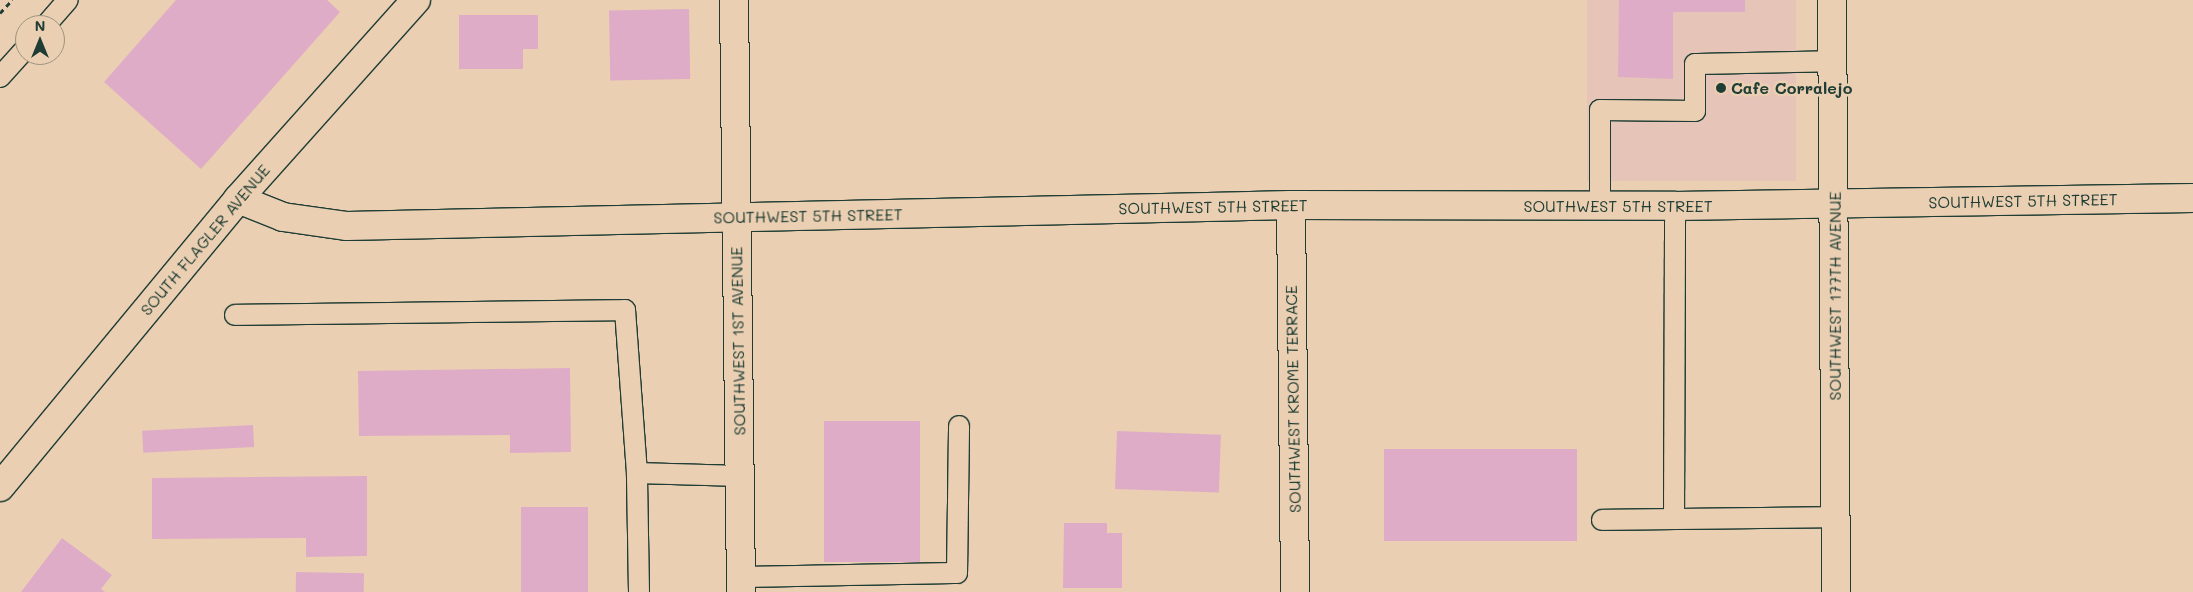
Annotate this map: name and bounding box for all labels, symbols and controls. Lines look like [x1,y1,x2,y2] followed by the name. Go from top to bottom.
[15,15,65,65] north arrow
[35,16,45,35] text: N
[1731,78,1852,98] place label: Cafe Corralejo
[1715,82,1727,94] marker: Cafe Corralejo
[136,161,274,319] street label: SOUTH FLAGLER AVENUE
[1928,190,2118,212] street label: SOUTHWEST 5TH STREET
[1825,191,1845,401] street label: SOUTHWEST 177TH AVENUE
[1118,196,1308,218] street label: SOUTHWEST 5TH STREET
[1523,196,1713,216] street label: SOUTHWEST 5TH STREET
[713,205,903,227] street label: SOUTHWEST 5TH STREET
[727,246,749,436] street label: SOUTHWEST 1ST AVENUE
[1281,285,1305,513] street label: SOUTHWEST KROME TERRACE

